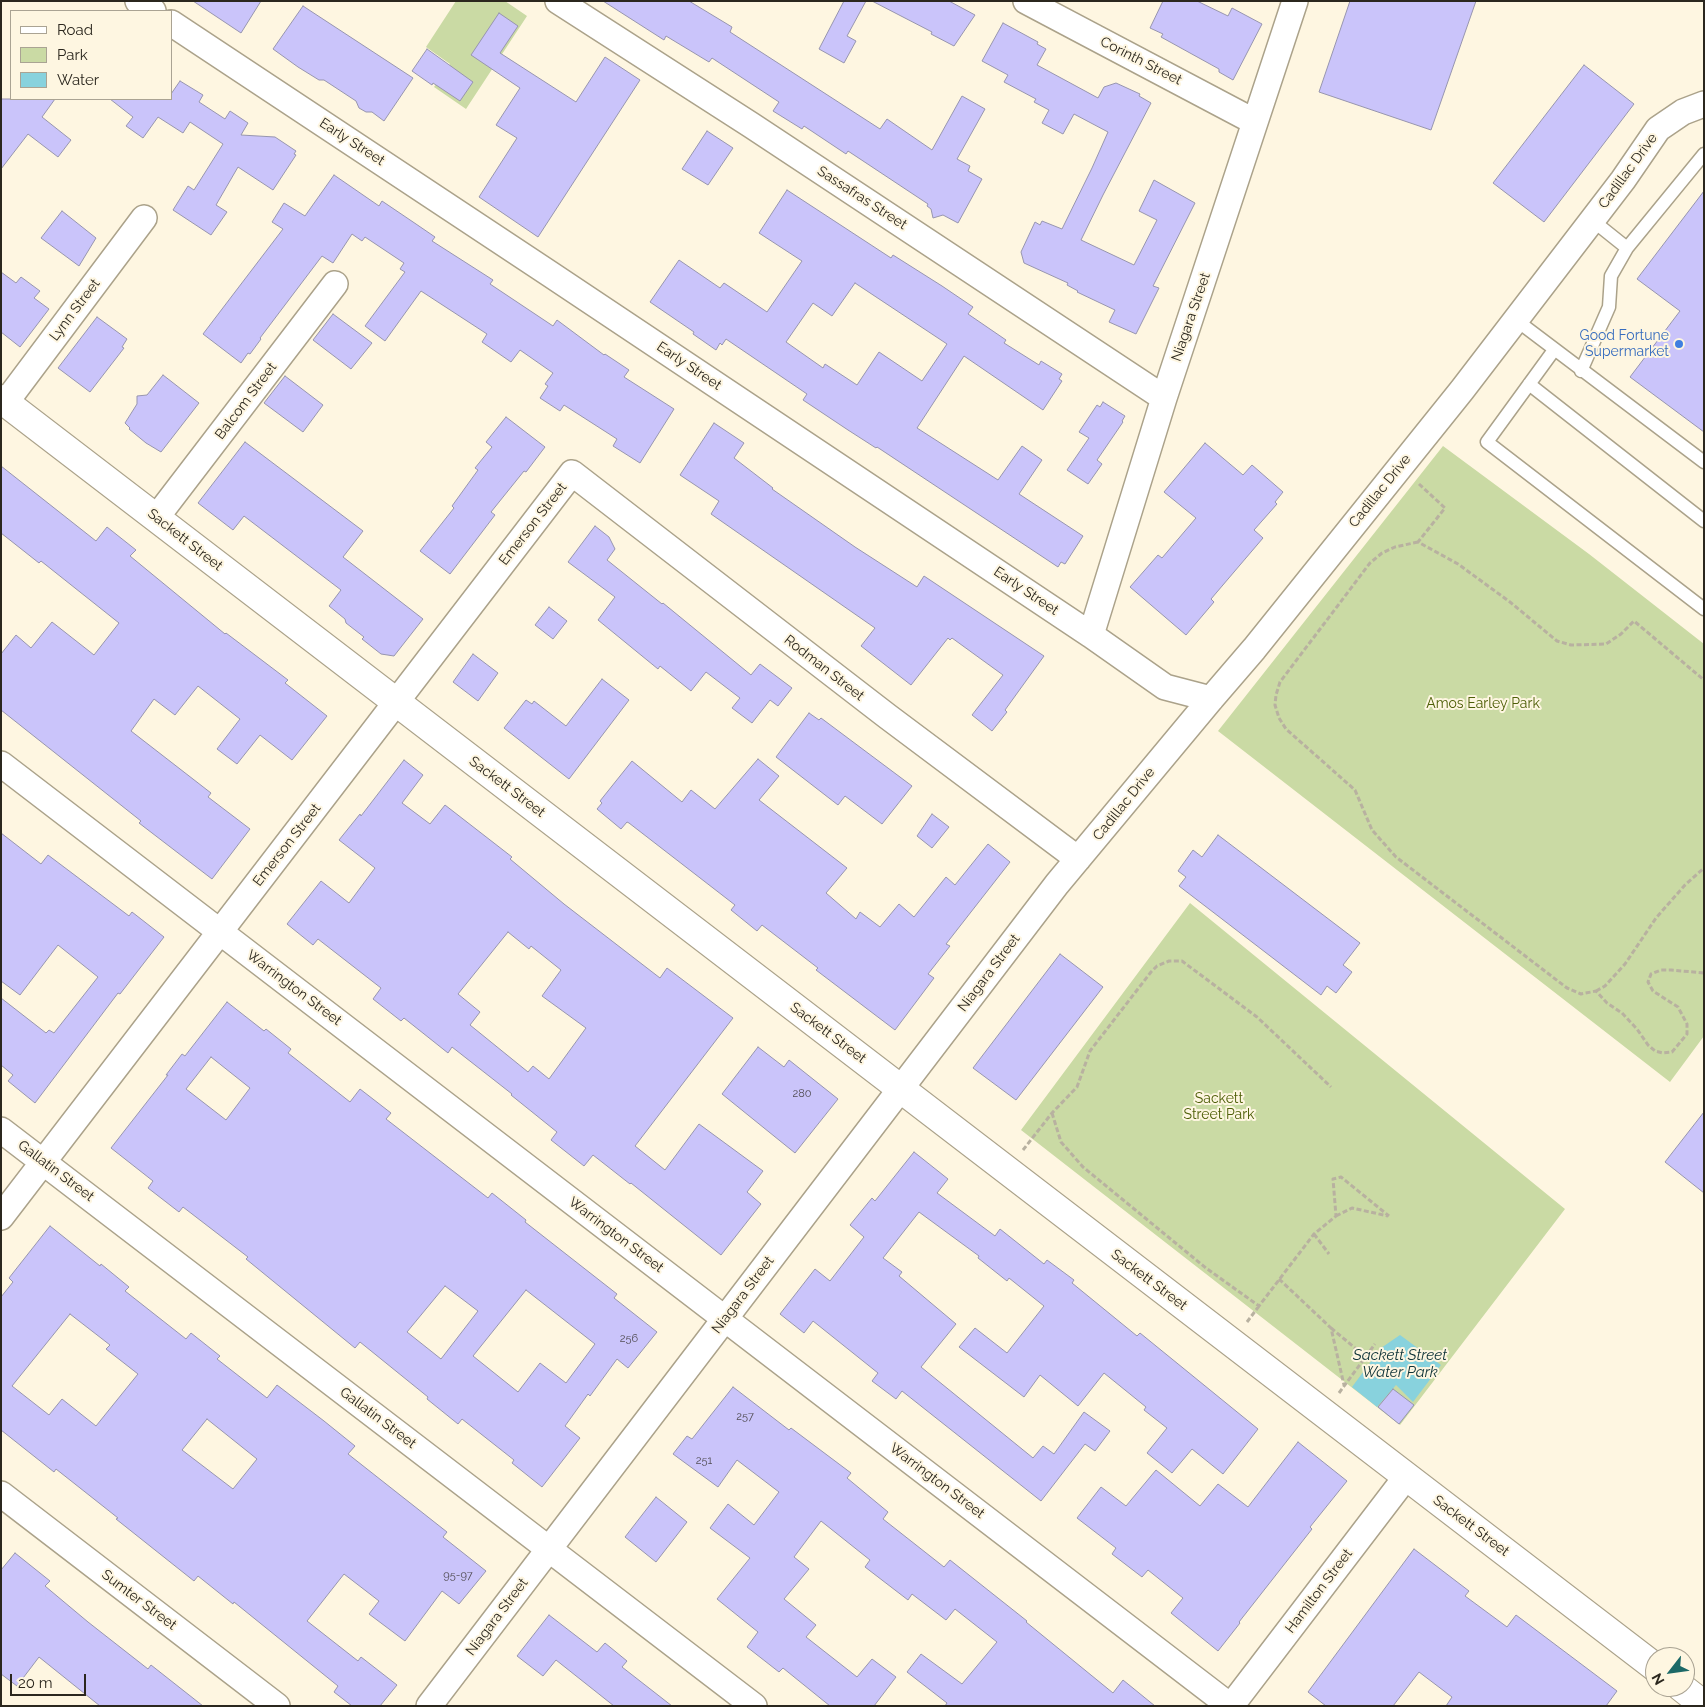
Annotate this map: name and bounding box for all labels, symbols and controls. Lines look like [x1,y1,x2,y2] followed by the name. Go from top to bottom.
[10,10,172,100] legend
[57,21,93,39] text: Road
[1097,33,1185,89] street label: Corinth Street
[57,46,88,64] text: Park
[57,71,99,89] text: Water
[316,115,388,169] street label: Early Street
[1595,130,1661,212] street label: Cadillac Drive
[814,163,910,233] street label: Sassafras Street
[1168,270,1214,364] street label: Niagara Street
[46,276,104,344] street label: Lynn Street
[1580,328,1669,361] place label: Good Fortune Supermarket
[653,338,725,394] street label: Early Street
[1673,338,1685,350] marker: Good Fortune Supermarket
[212,359,280,443] street label: Balcom Street
[1345,451,1415,531] street label: Cadillac Drive
[496,479,570,569] street label: Emerson Street
[144,505,226,575] street label: Sackett Street
[990,563,1062,619] street label: Early Street
[781,632,867,704] street label: Rodman Street
[1426,696,1540,712] park label: Amos Earley Park
[466,753,548,821] street label: Sackett Street
[1089,764,1159,844] street label: Cadillac Drive
[250,800,324,890] street label: Emerson Street
[954,931,1024,1015] street label: Niagara Street
[243,947,345,1029] street label: Warrington Street
[787,999,869,1067] street label: Sackett Street
[793,1087,811,1101] house number: 280
[1184,1091,1254,1124] park label: Sackett Street Park
[15,1137,97,1205] street label: Gallatin Street
[565,1194,667,1276] street label: Warrington Street
[1108,1246,1190,1314] street label: Sackett Street
[708,1253,778,1337] street label: Niagara Street
[620,1332,638,1346] house number: 256
[1353,1346,1447,1381] water label: Sackett Street Water Park
[337,1384,419,1452] street label: Gallatin Street
[736,1410,754,1424] house number: 257
[886,1440,988,1522] street label: Warrington Street
[696,1454,712,1468] house number: 251
[1430,1492,1512,1560] street label: Sackett Street
[1282,1546,1356,1636] street label: Hamilton Street
[98,1566,180,1634] street label: Sumter Street
[443,1569,473,1583] house number: 95-97
[462,1575,532,1659] street label: Niagara Street
[1645,1647,1695,1697] north arrow
[12,1664,89,1696] scale bar
[1648,1670,1667,1688] text: N
[18,1674,53,1692] text: 20 m

